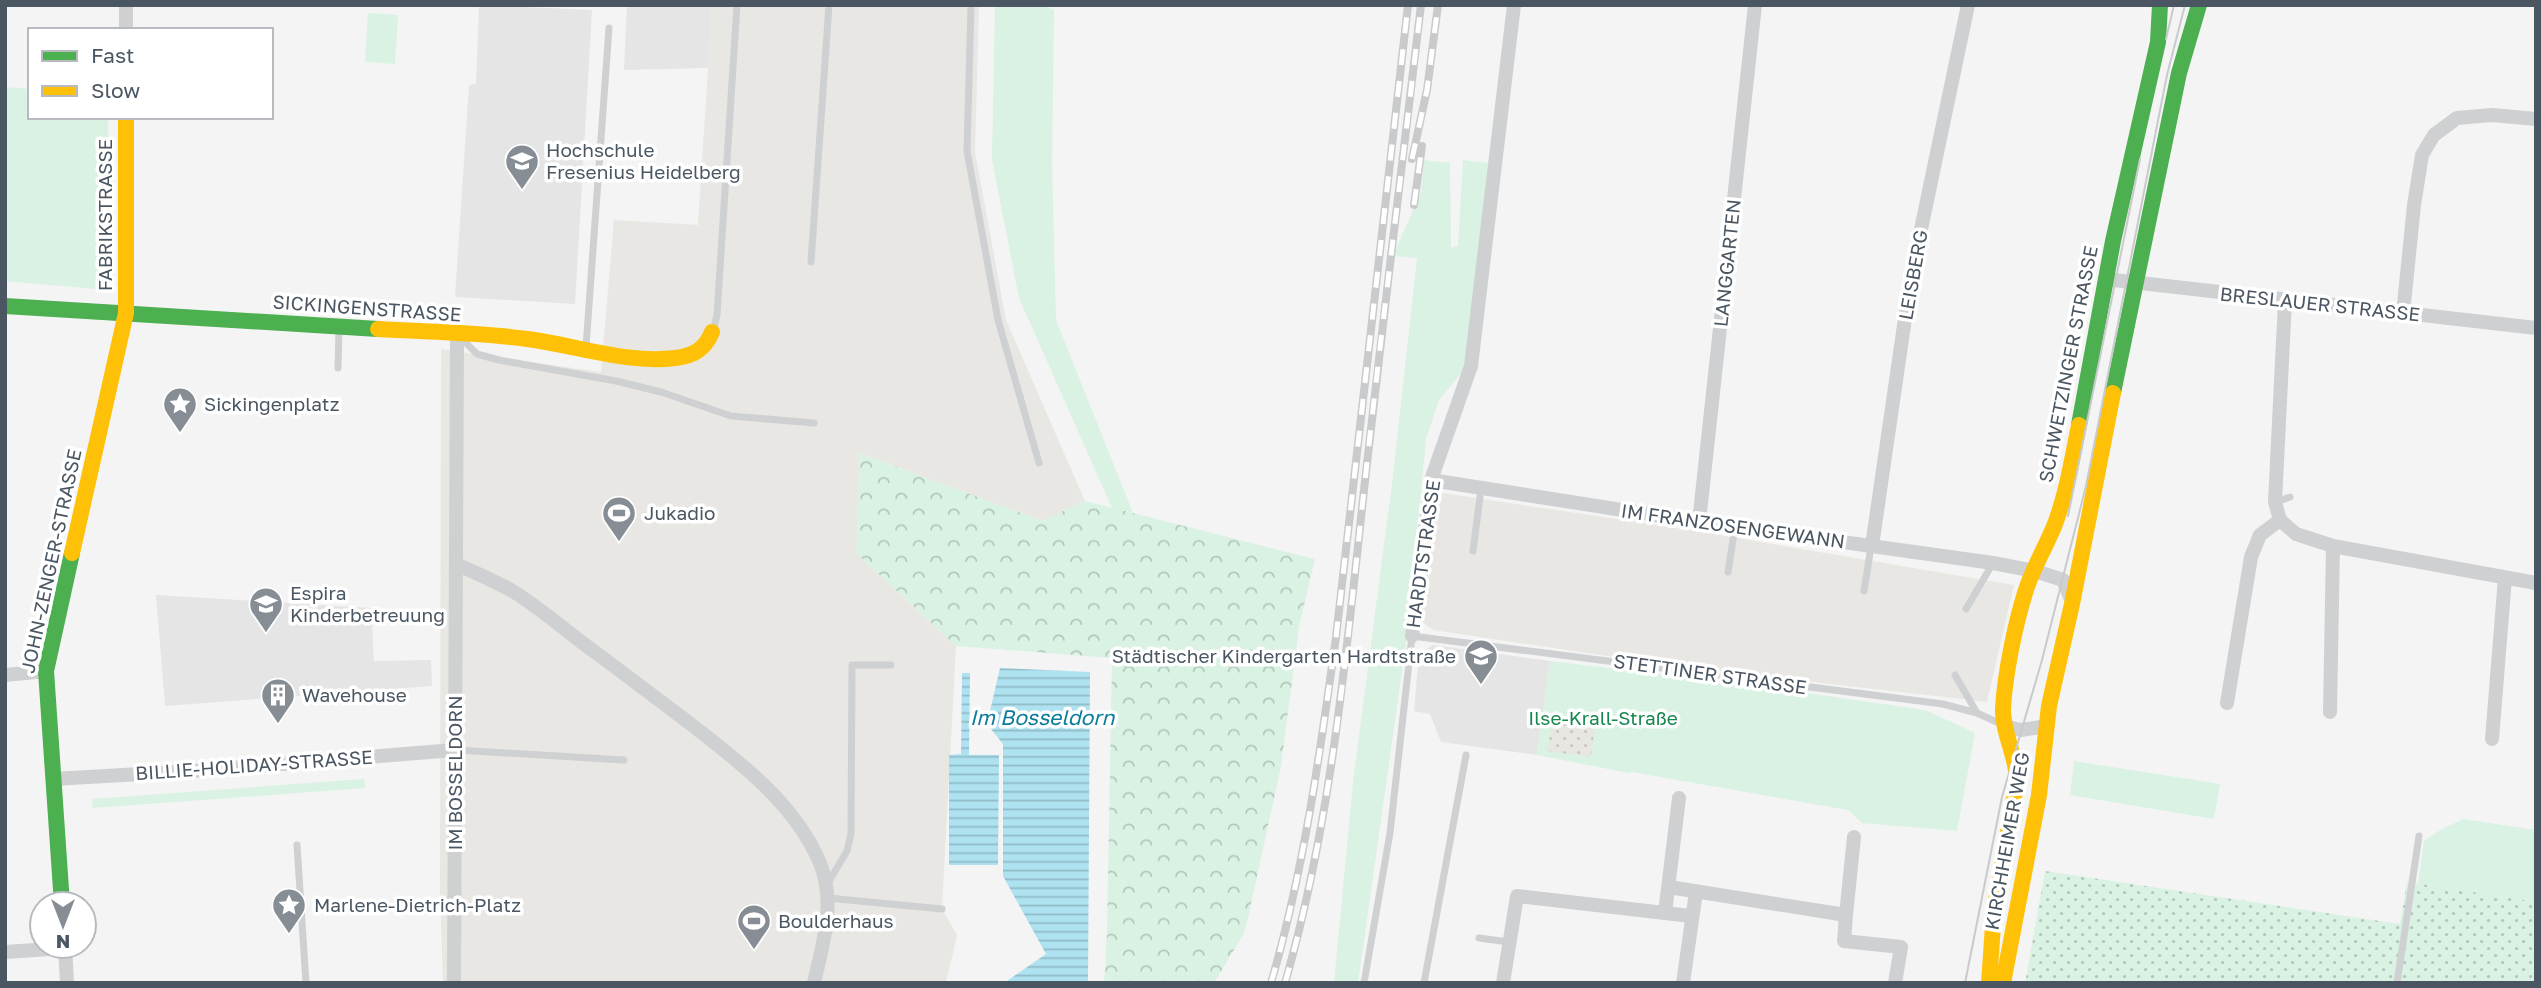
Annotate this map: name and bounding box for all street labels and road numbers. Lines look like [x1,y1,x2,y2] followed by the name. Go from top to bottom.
[93,139,116,291] street label: FABRIKSTRASSE
[1708,198,1745,328] street label: LANGGARTEN
[1893,228,1932,322] street label: LEISBERG
[2033,243,2102,484] street label: SCHWETZINGER STRASSE
[2219,282,2421,325] street label: BRESLAUER STRASSE
[272,289,462,326] street label: SICKINGENSTRASSE
[16,447,86,675] street label: JOHN-ZENGER-STRASSE
[1401,478,1444,630] street label: HARDTSTRASSE
[1620,498,1846,553] street label: IM FRANZOSENGEWANN
[1612,649,1808,698] street label: STETTINER STRASSE
[443,695,466,851] street label: IM BOSSELDORN
[134,745,373,784] street label: BILLIE-HOLIDAY-STRASSE
[1980,750,2033,932] street label: KIRCHHEIMER WEG

